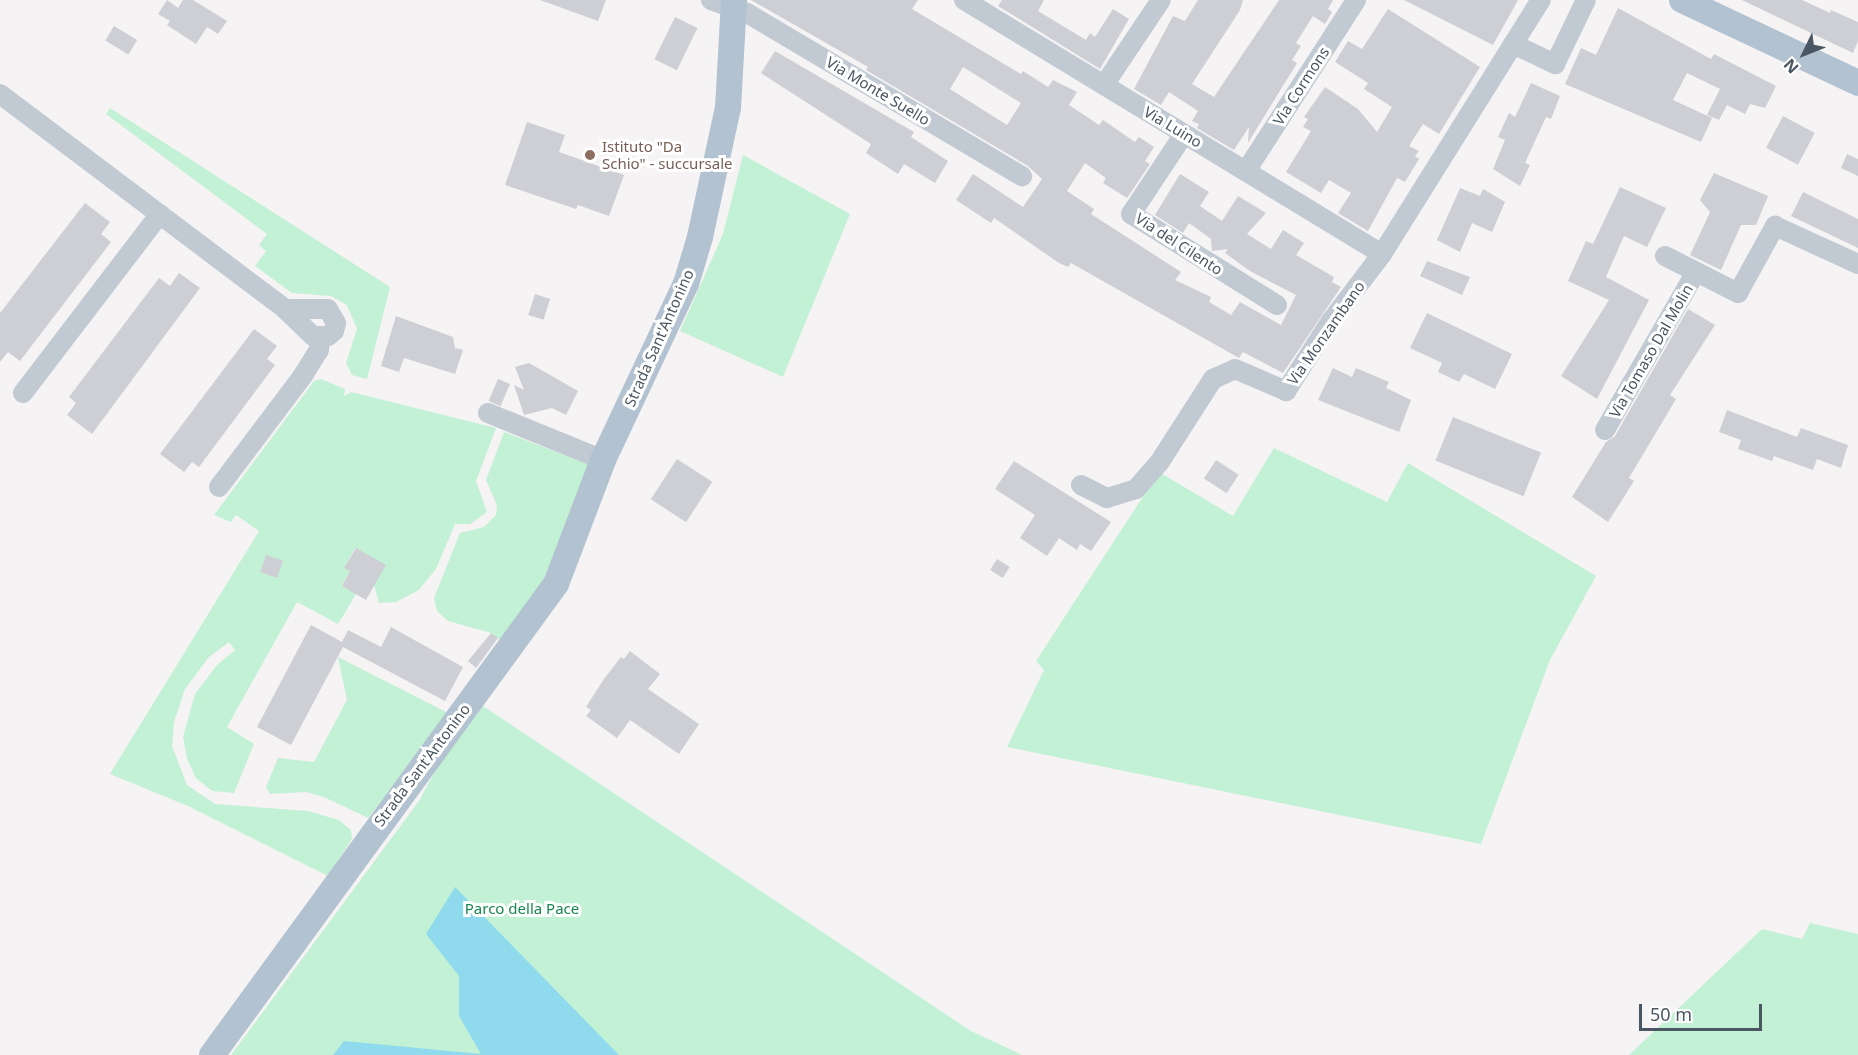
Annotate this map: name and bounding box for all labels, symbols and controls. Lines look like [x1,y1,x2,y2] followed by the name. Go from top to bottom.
[1774,24,1834,84] north arrow
[1269,44,1333,128] street label: Via Cormons
[823,53,933,129] street label: Via Monte Suello
[1778,54,1803,79] text: N
[1141,103,1205,151] street label: Via Luino
[602,137,732,172] place label: Istituto "Da Schio" - succursale
[583,148,597,162] marker: Istituto "Da Schio" - succursale
[1132,209,1226,279] street label: Via del Cilento
[621,267,697,409] street label: Strada Sant'Antonino
[1283,278,1369,388] street label: Via Monzambano
[1605,281,1697,421] street label: Via Tomaso Dal Molin
[370,700,474,830] street label: Strada Sant'Antonino
[465,900,579,918] park label: Parco della Pace
[1642,992,1765,1030] scale bar
[1650,1002,1692,1026] text: 50 m

